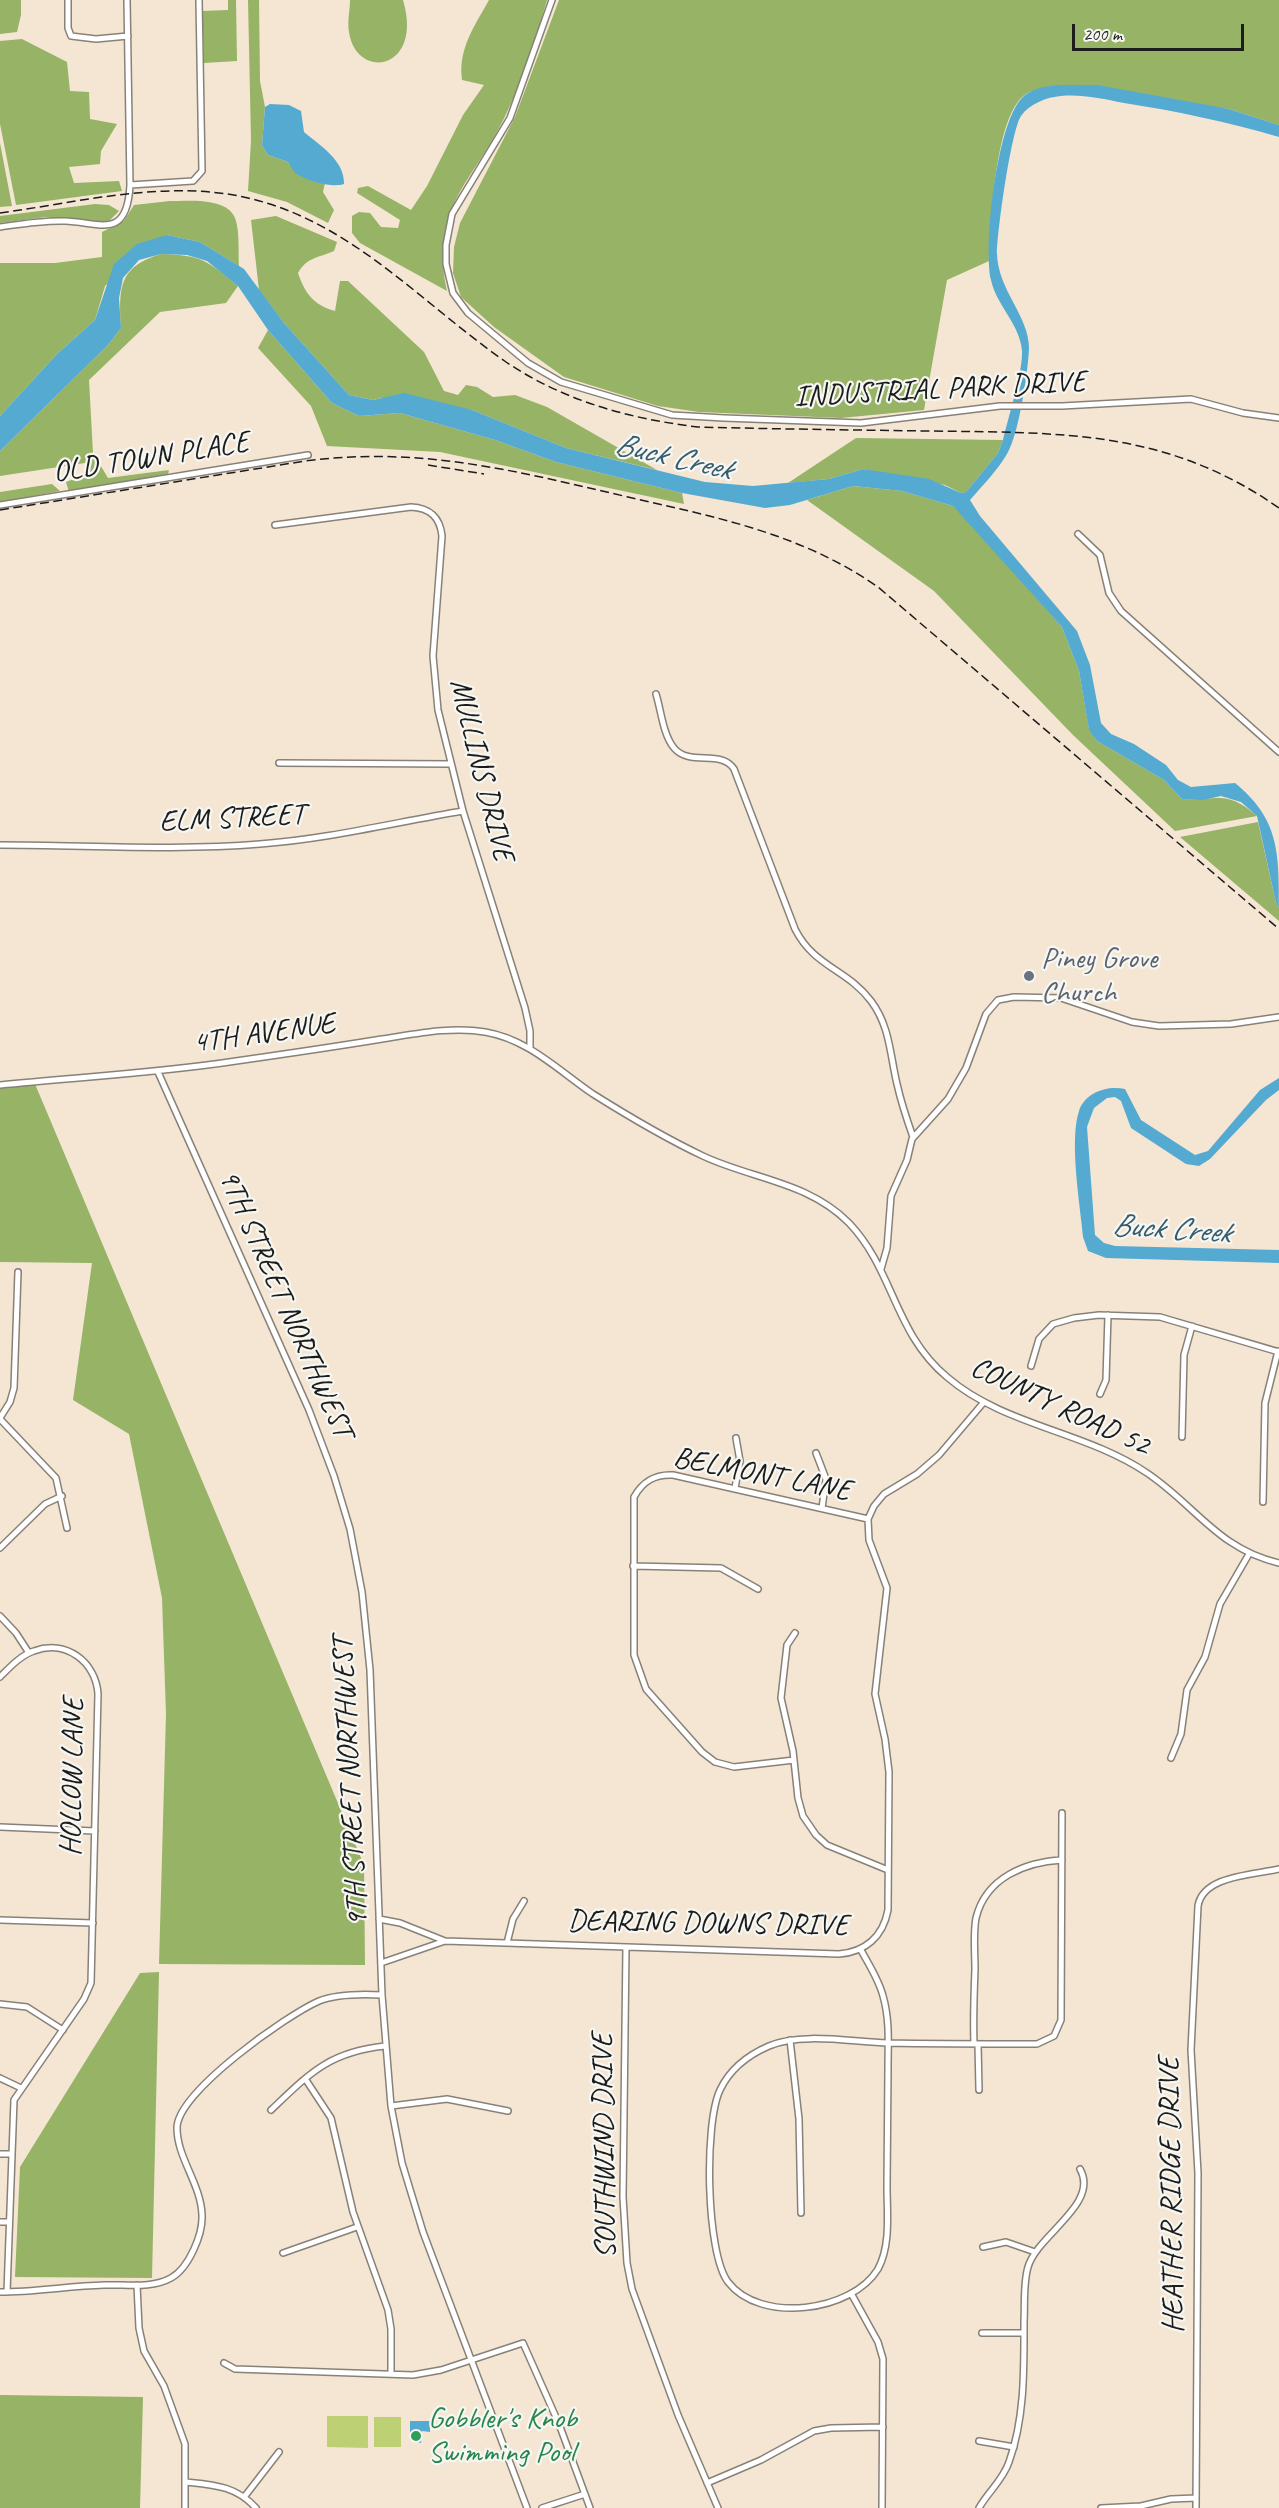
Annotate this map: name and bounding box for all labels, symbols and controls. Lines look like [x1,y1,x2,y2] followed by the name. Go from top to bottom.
[1075,12,1248,50] scale bar
[1083,23,1122,45] text: 200 m
[793,364,1087,416] street label: INDUSTRIAL PARK DRIVE
[50,425,252,491] street label: OLD TOWN PLACE
[611,426,735,490] water label: Buck Creek
[441,675,521,865] street label: MULLINS DRIVE
[158,797,306,841] street label: ELM STREET
[1041,941,1157,1012] place label: Piney Grove Church
[1022,969,1036,983] marker: Piney Grove Church
[191,1006,337,1062] street label: 4TH AVENUE
[210,1164,360,1444] street label: 9TH STREET NORTHWEST
[1111,1207,1231,1253] water label: Buck Creek
[965,1350,1155,1464] street label: COUNTY ROAD 52
[670,1440,854,1510] street label: BELMONT LANE
[325,1636,377,1928] street label: 9TH STREET NORTHWEST
[54,1697,92,1857] street label: HOLLOW LANE
[567,1904,849,1944] street label: DEARING DOWNS DRIVE
[585,2033,625,2259] street label: SOUTHWIND DRIVE
[1152,2057,1192,2333] street label: HEATHER RIDGE DRIVE
[428,2401,577,2472] place label: Gobbler's Knob Swimming Pool
[409,2429,423,2443] marker: Gobbler's Knob Swimming Pool

